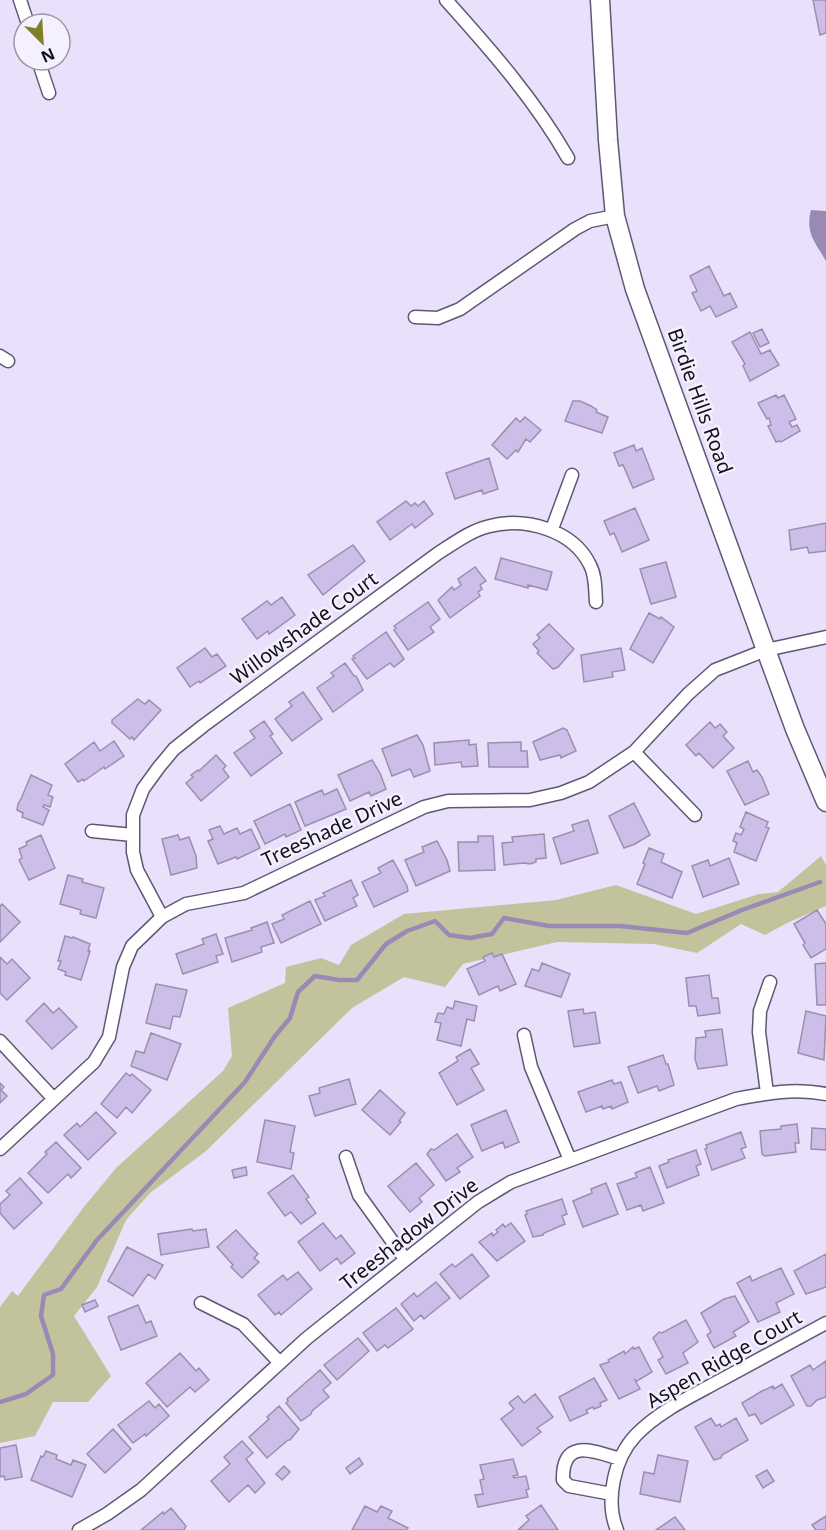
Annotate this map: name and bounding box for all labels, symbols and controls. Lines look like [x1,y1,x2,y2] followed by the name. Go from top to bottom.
[12,12,72,72] north arrow
[38,43,59,68] text: N
[662,324,739,477] street label: Birdie Hills Road
[225,565,383,690] street label: Willowshade Court
[257,784,406,873] street label: Treeshade Drive
[334,1171,483,1296] street label: Treeshadow Drive
[641,1303,806,1414] street label: Aspen Ridge Court

